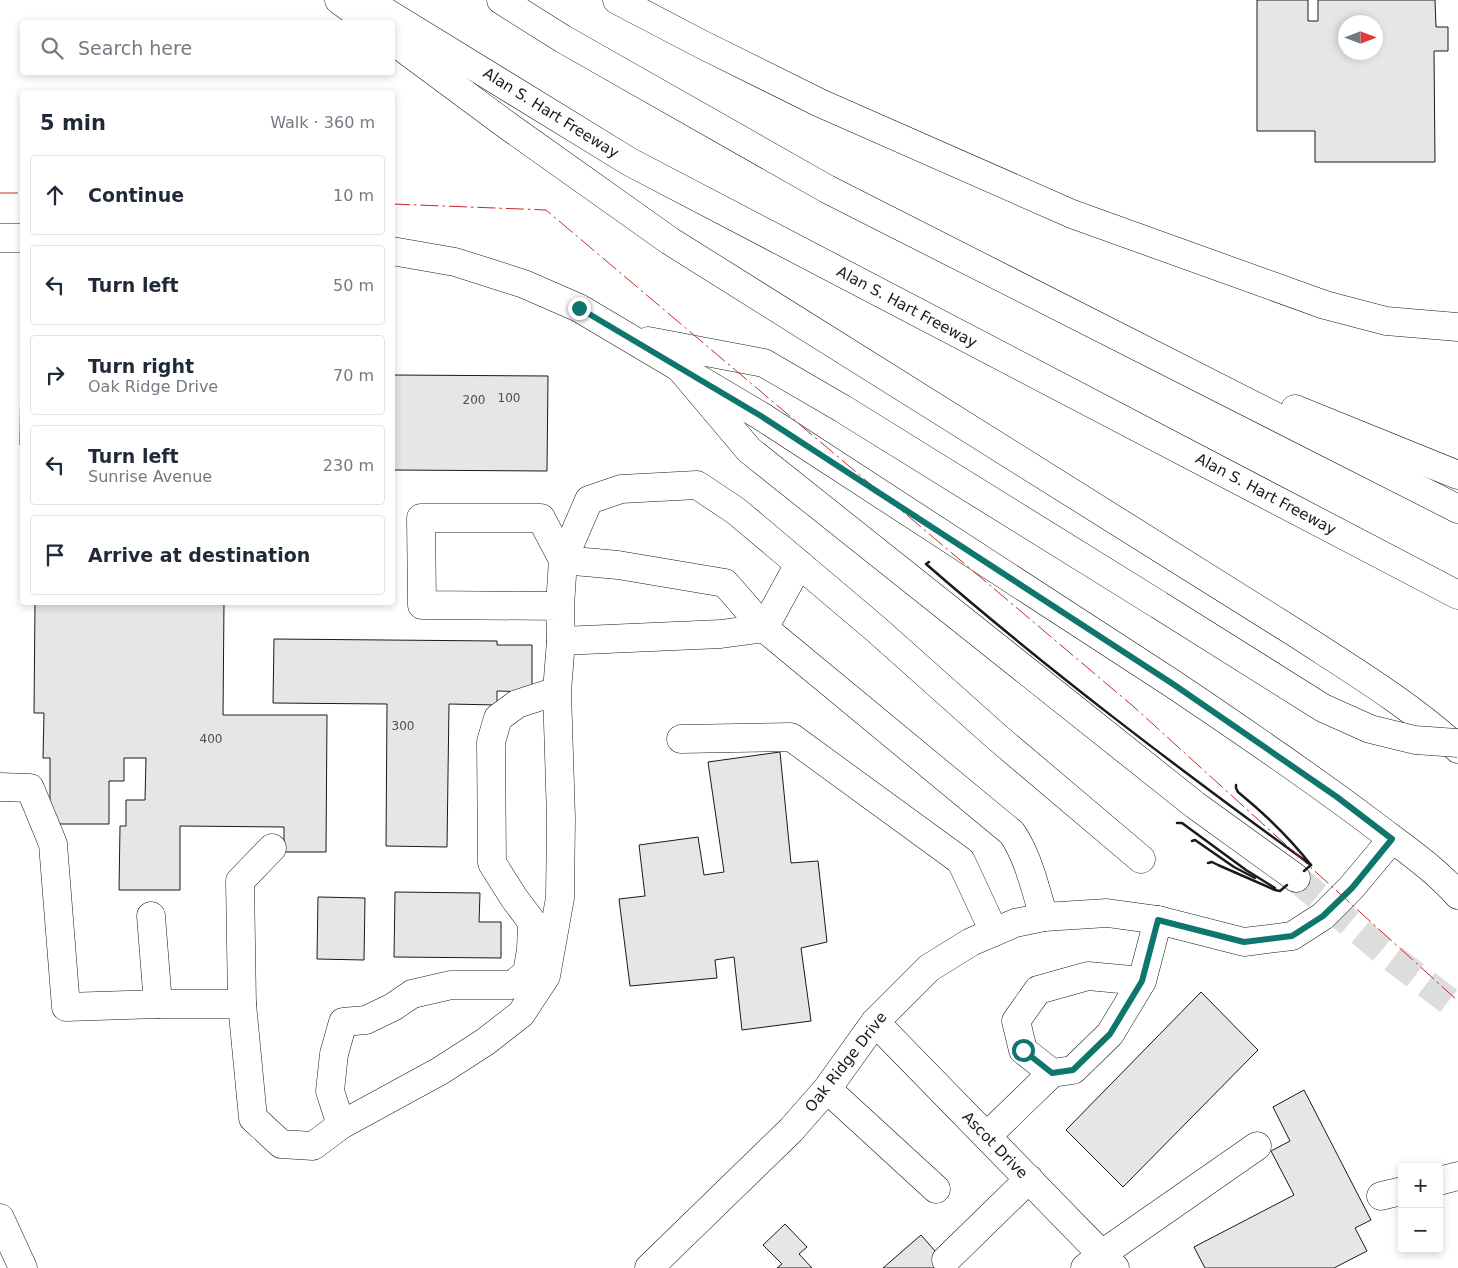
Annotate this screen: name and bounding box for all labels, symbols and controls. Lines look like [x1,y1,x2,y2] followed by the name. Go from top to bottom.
[1338,15,1383,60] north arrow
[20,20,395,75] search box
[38,34,66,62] icon: search
[78,37,192,59] text: Search here
[480,64,622,162] street label: Alan S. Hart Freeway
[40,111,106,135] text: 5 min
[270,113,375,132] text: Walk · 360 m
[41,181,69,209] icon: ahead
[88,184,184,206] text: Continue
[333,186,374,205] text: 10 m
[834,262,980,352] street label: Alan S. Hart Freeway
[41,271,69,299] icon: left
[88,274,179,296] text: Turn left
[333,276,374,295] text: 50 m
[568,297,591,320] route end
[88,355,194,377] text: Turn right
[41,361,69,389] icon: right
[333,366,374,385] text: 70 m
[88,377,218,396] text: Oak Ridge Drive
[498,391,520,405] house number: 100
[463,393,485,407] house number: 200
[88,445,179,467] text: Turn left
[1193,449,1339,539] street label: Alan S. Hart Freeway
[41,451,69,479] icon: left
[323,456,374,475] text: 230 m
[88,467,212,486] text: Sunrise Avenue
[41,541,69,569] icon: arrive
[88,544,310,566] text: Arrive at destination
[392,719,414,733] house number: 300
[200,732,222,746] house number: 400
[801,1008,891,1116] street label: Oak Ridge Drive
[1012,1039,1035,1062] route start
[959,1108,1031,1182] street label: Ascot Drive
[1398,1163,1443,1253] map controls
[1398,1163,1443,1208] button: +
[1398,1208,1443,1253] button: −

